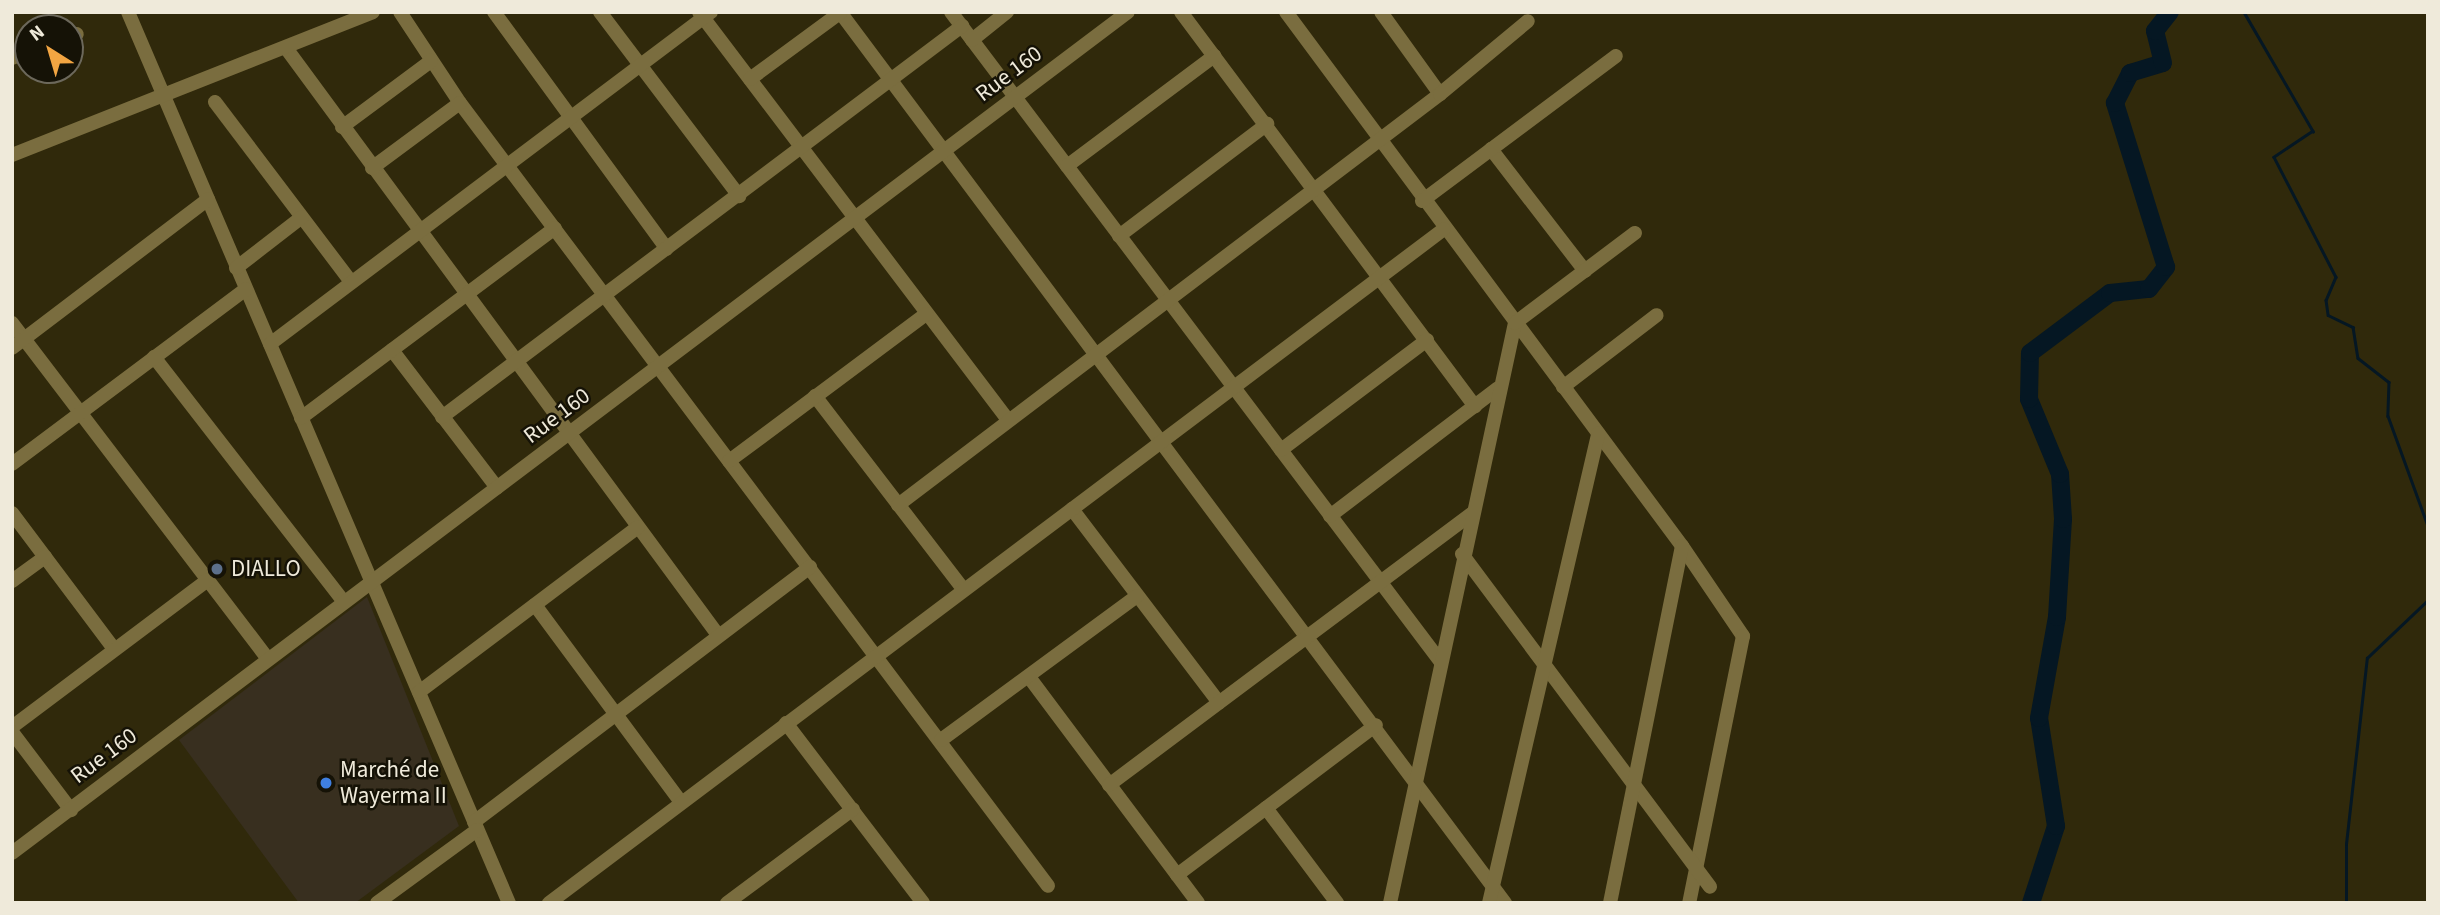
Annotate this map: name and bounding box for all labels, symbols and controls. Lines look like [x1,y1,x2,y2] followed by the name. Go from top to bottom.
[14,14,84,84] north arrow
[24,19,50,48] text: N
[970,40,1048,108] street label: Rue 160
[518,382,596,450] street label: Rue 160
[231,555,301,583] place label: DIALLO
[209,561,225,577] marker: DIALLO
[65,722,143,790] street label: Rue 160
[340,756,447,810] place label: Marché de Wayerma II
[318,775,334,791] marker: Marché de Wayerma II

